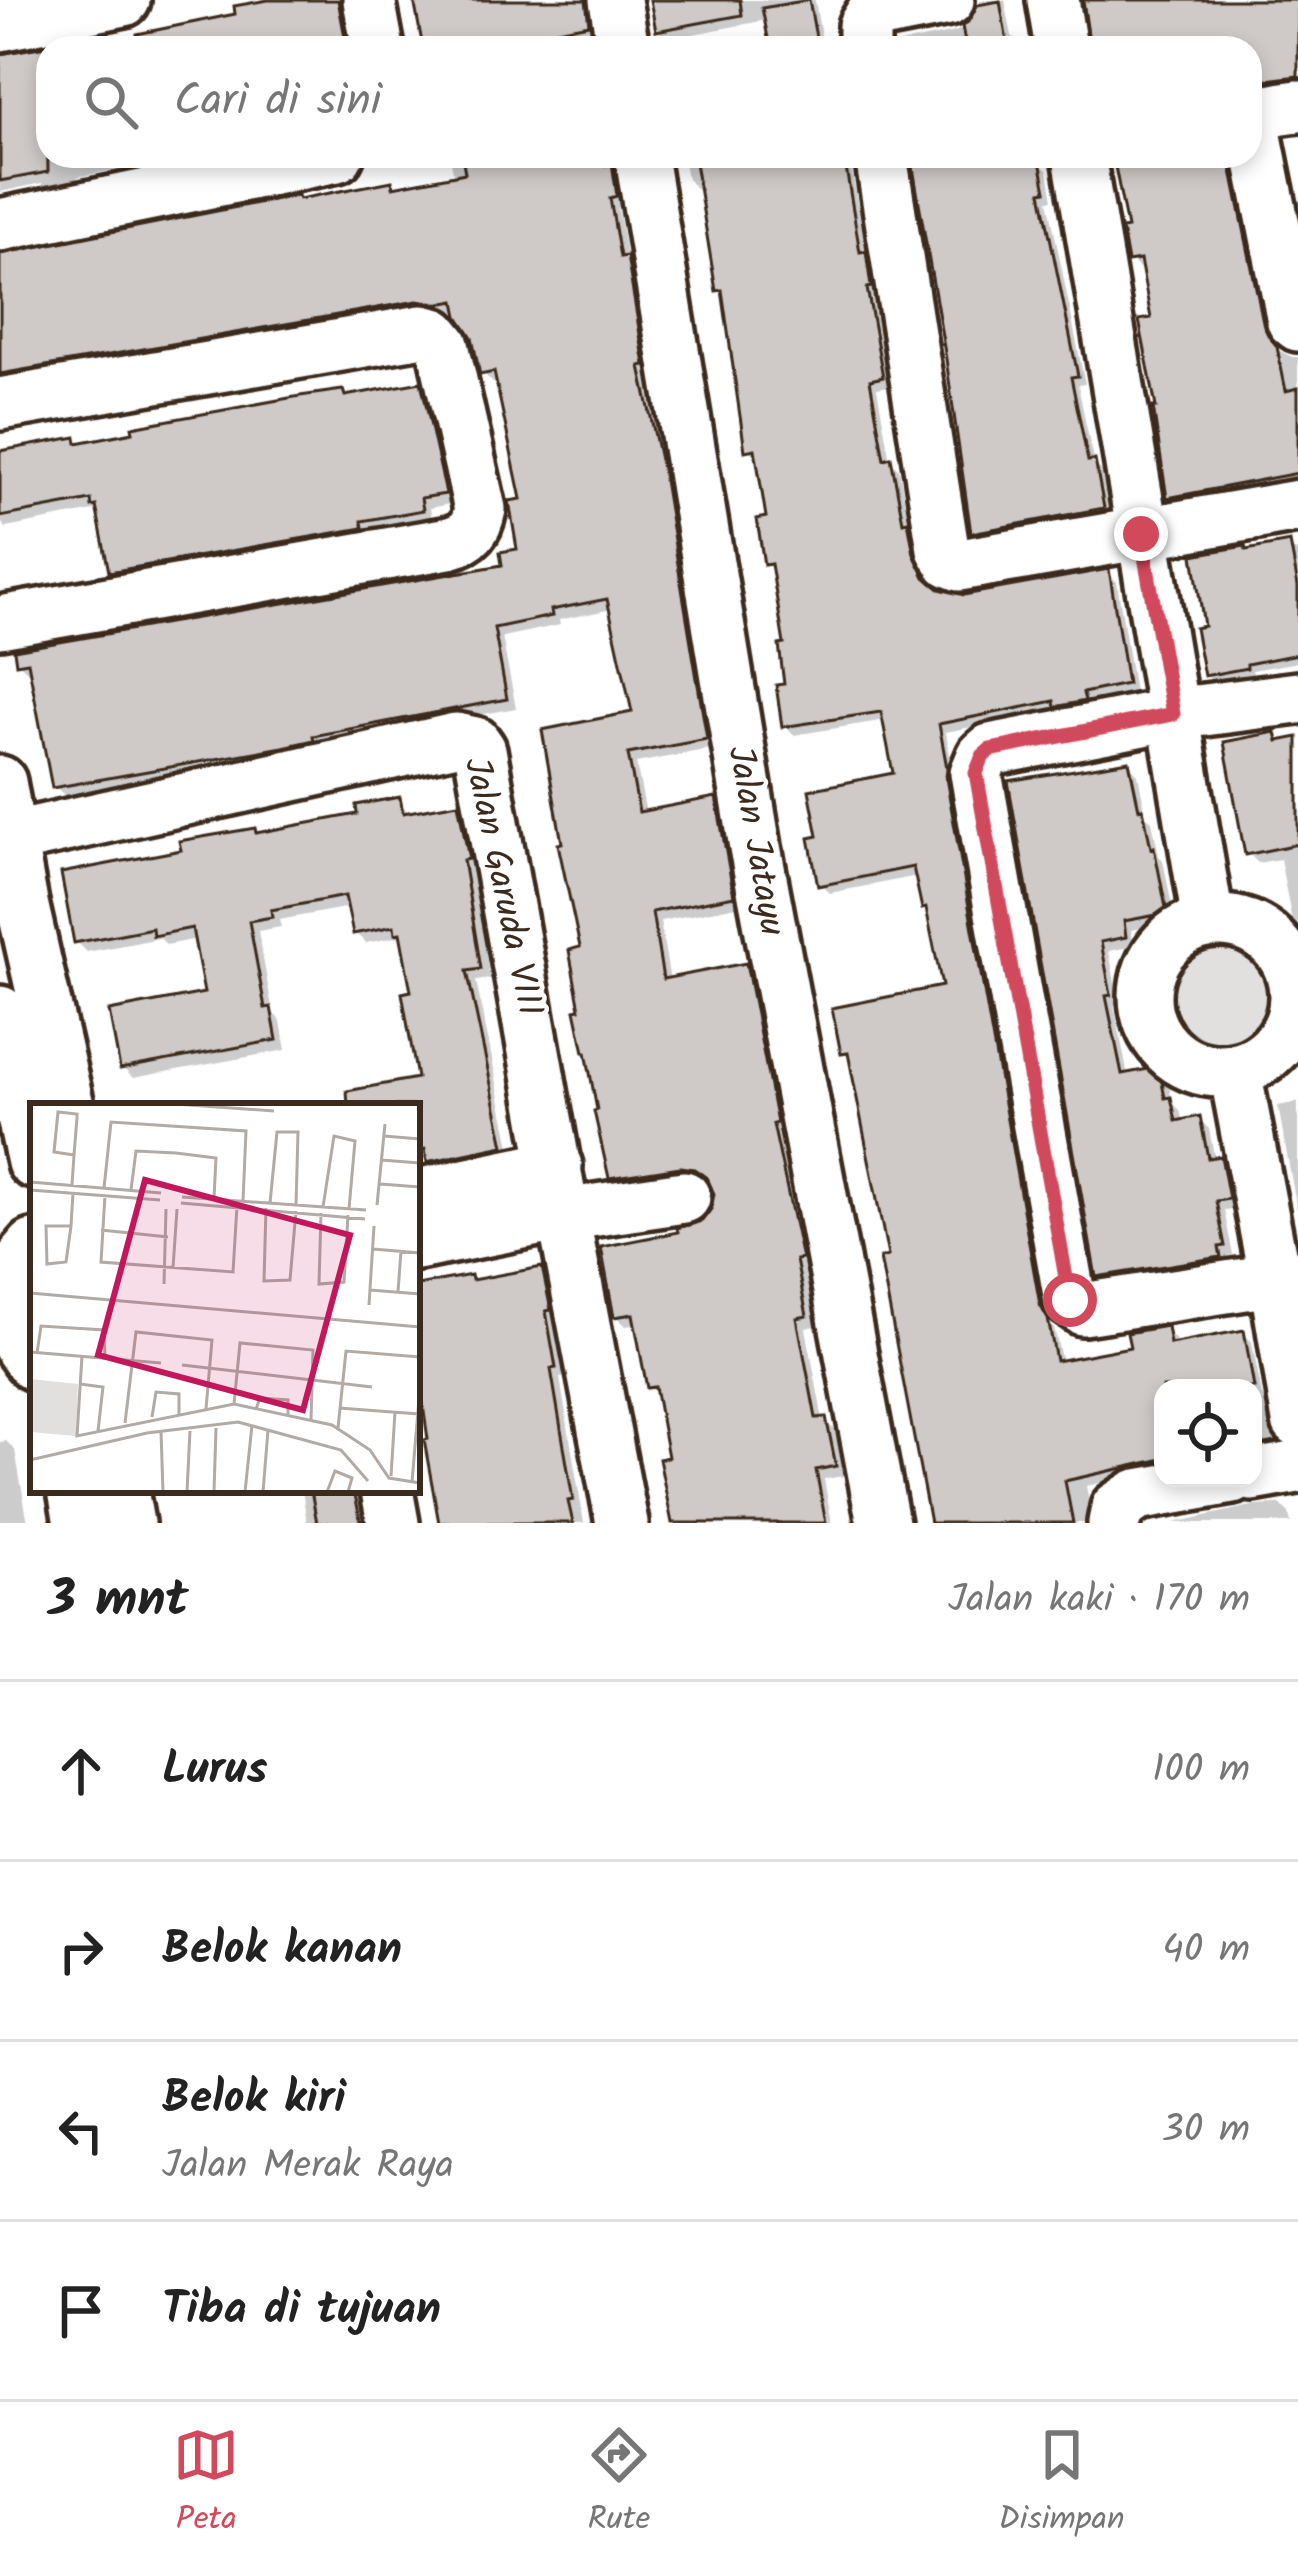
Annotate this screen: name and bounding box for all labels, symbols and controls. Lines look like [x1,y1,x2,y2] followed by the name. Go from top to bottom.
[36,36,1262,168] search box
[174,66,382,138] text: Cari di sini
[78,69,144,135] icon: search
[1114,507,1168,561] route end
[710,742,800,940] street label: Jalan Jatayu
[447,752,557,1022] street label: Jalan Garuda VIII
[30,1103,420,1493] inset map
[1043,1273,1097,1327] route start
[1154,1379,1262,1487] map controls
[1154,1379,1262,1487] button: locate
[48,1561,189,1642] text: 3 mnt
[948,1570,1250,1632] text: Jalan kaki · 170 m
[162,1735,268,1807] text: Lurus
[48,1738,114,1804] icon: ahead
[1152,1740,1250,1802] text: 100 m
[162,1915,402,1987] text: Belok kanan
[48,1918,114,1984] icon: right
[1162,1920,1250,1982] text: 40 m
[162,2064,346,2136] text: Belok kiri
[48,2098,114,2164] icon: left
[1162,2100,1250,2162] text: 30 m
[162,2136,454,2198] text: Jalan Merak Raya
[162,2275,441,2347] text: Tiba di tujuan
[48,2278,114,2344] icon: arrive
[173,2422,239,2547] tab: Peta
[586,2422,652,2547] tab: Rute
[999,2422,1125,2547] tab: Disimpan

